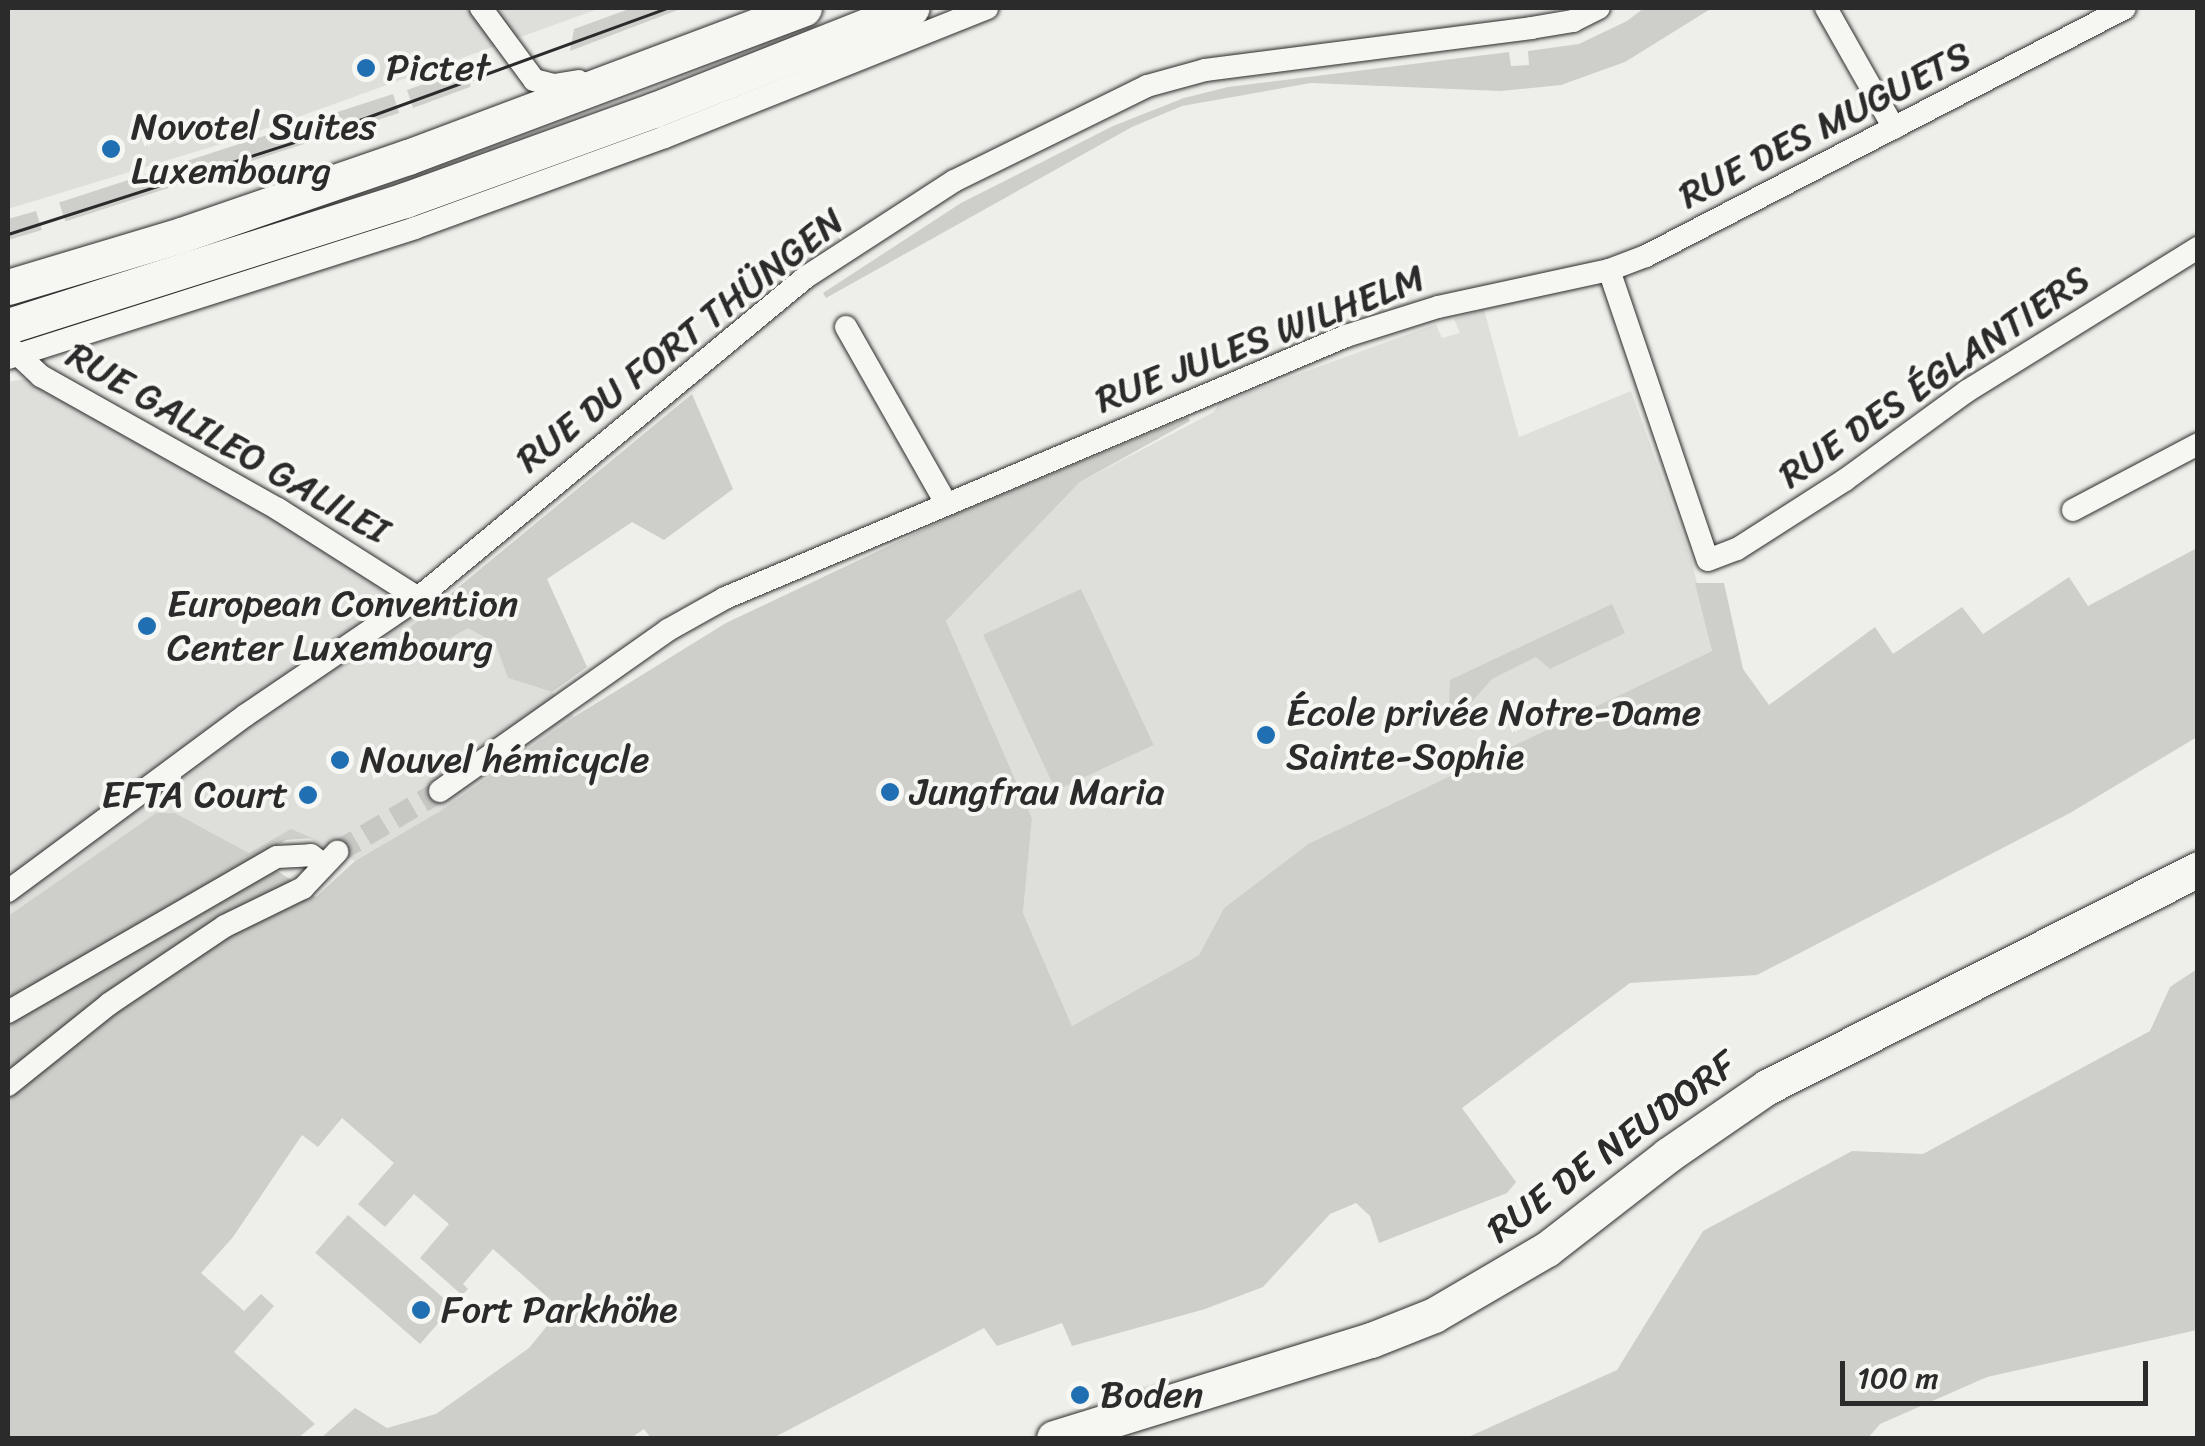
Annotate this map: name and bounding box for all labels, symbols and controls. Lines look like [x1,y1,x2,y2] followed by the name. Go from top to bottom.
[1670,31,1980,219] street label: RUE DES MUGUETS
[386,45,490,91] place label: Pictet
[355,57,377,79] marker: Pictet
[131,104,376,193] place label: Novotel Suites Luxembourg
[100,138,122,160] marker: Novotel Suites Luxembourg
[506,197,854,483] street label: RUE DU FORT THÜNGEN
[1088,255,1432,423] street label: RUE JULES WILHELM
[1769,255,2099,499] street label: RUE DES ÉGLANTIERS
[60,333,396,553] street label: RUE GALILEO GALILEI
[167,581,520,670] place label: European Convention Center Luxembourg
[136,615,158,637] marker: European Convention Center Luxembourg
[1286,690,1704,779] place label: École privée Notre-Dame Sainte-Sophie
[1255,724,1277,746] marker: École privée Notre-Dame Sainte-Sophie
[360,737,650,783] place label: Nouvel hémicycle
[329,749,351,771] marker: Nouvel hémicycle
[910,769,1164,815] place label: Jungfrau Maria
[100,772,288,818] place label: EFTA Court
[879,781,901,803] marker: Jungfrau Maria
[297,784,319,806] marker: EFTA Court
[1479,1042,1745,1252] street label: RUE DE NEUDORF
[441,1287,680,1333] place label: Fort Parkhöhe
[410,1299,432,1321] marker: Fort Parkhöhe
[1845,1341,2152,1403] scale bar
[1857,1351,1939,1405] text: 100 m
[1100,1372,1203,1418] place label: Boden
[1069,1384,1091,1406] marker: Boden

